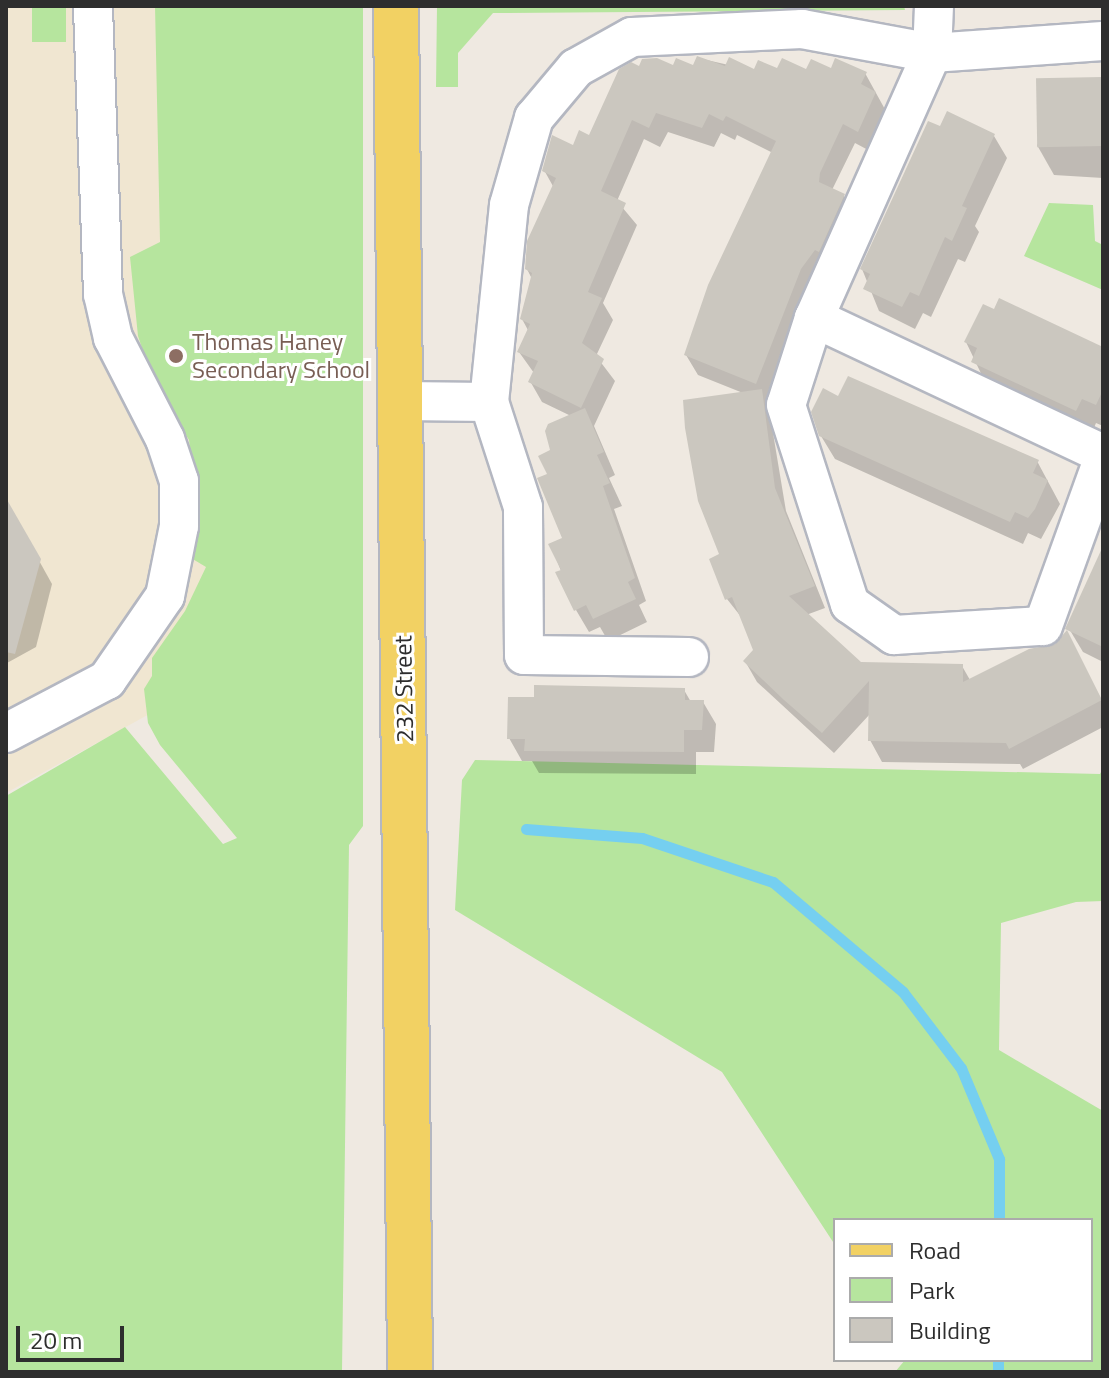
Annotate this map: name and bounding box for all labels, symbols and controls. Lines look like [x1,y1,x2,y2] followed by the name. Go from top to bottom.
[192,328,370,384] place label: Thomas Haney Secondary School
[167,347,185,365] marker: Thomas Haney Secondary School
[389,635,419,743] street label: 232 Street
[833,1218,1093,1362] legend
[909,1232,961,1268] text: Road
[909,1272,955,1308] text: Park
[20,1310,128,1360] scale bar
[909,1312,991,1348] text: Building
[30,1322,82,1358] text: 20 m

